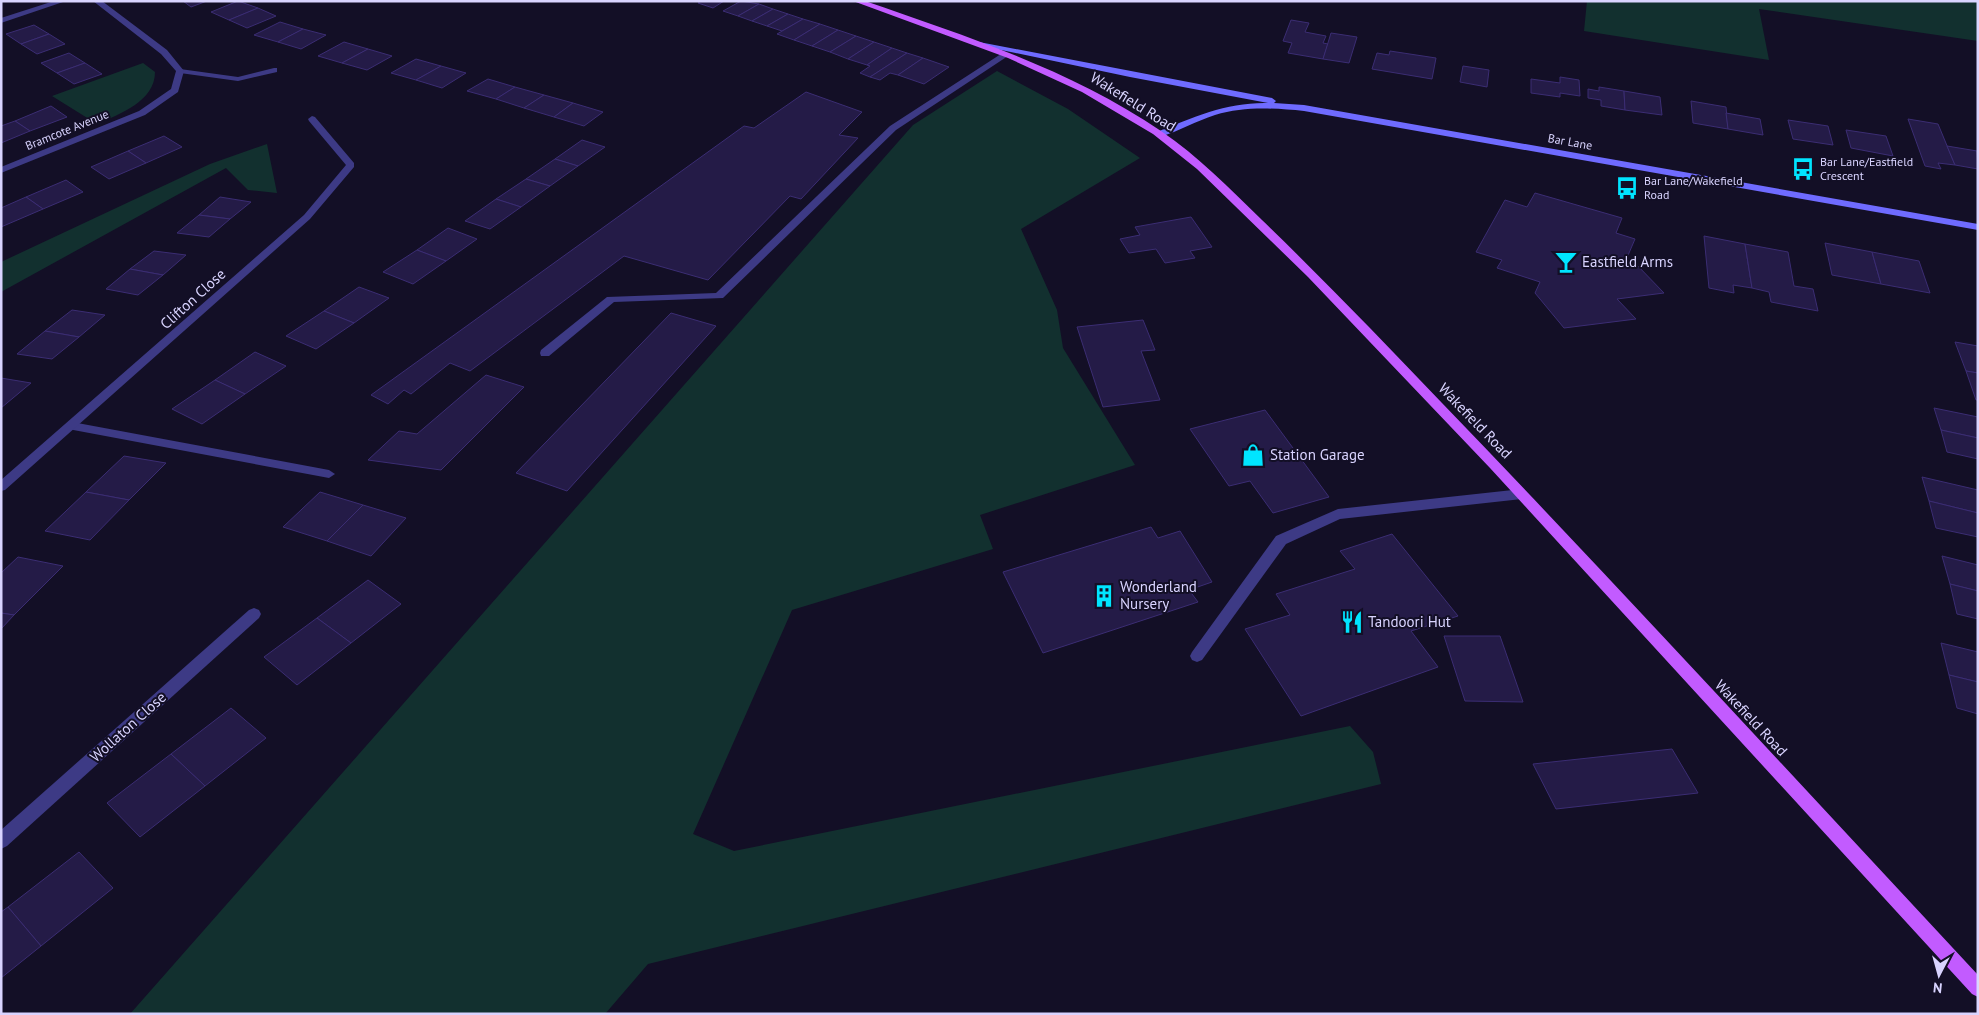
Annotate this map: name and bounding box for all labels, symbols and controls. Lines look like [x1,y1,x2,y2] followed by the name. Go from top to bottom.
[1087,68,1180,136] street label: Wakefield Road
[23,106,111,153] street label: Bramcote Avenue
[1547,130,1593,153] street label: Bar Lane
[1820,154,1913,183] place label: Bar Lane/Eastfield Crescent
[1790,156,1816,182] bus stop icon: Bar Lane/Eastfield Crescent
[1644,173,1743,202] place label: Bar Lane/Wakefield Road
[1614,175,1640,201] bus stop icon: Bar Lane/Wakefield Road
[1553,249,1579,275] bar icon: Eastfield Arms
[1582,252,1673,271] place label: Eastfield Arms
[156,264,229,333] street label: Clifton Close
[1435,379,1516,462] street label: Wakefield Road
[1240,442,1266,468] shop icon: Station Garage
[1270,445,1365,464] place label: Station Garage
[1120,577,1197,613] place label: Wonderland Nursery
[1091,583,1117,609] building icon: Wonderland Nursery
[1339,609,1365,635] restaurant icon: Tandoori Hut
[1368,612,1451,631] place label: Tandoori Hut
[1711,675,1792,760] street label: Wakefield Road
[86,687,170,766] street label: Wollaton Close
[1914,950,1964,1000] north arrow
[1932,978,1943,997] text: N

